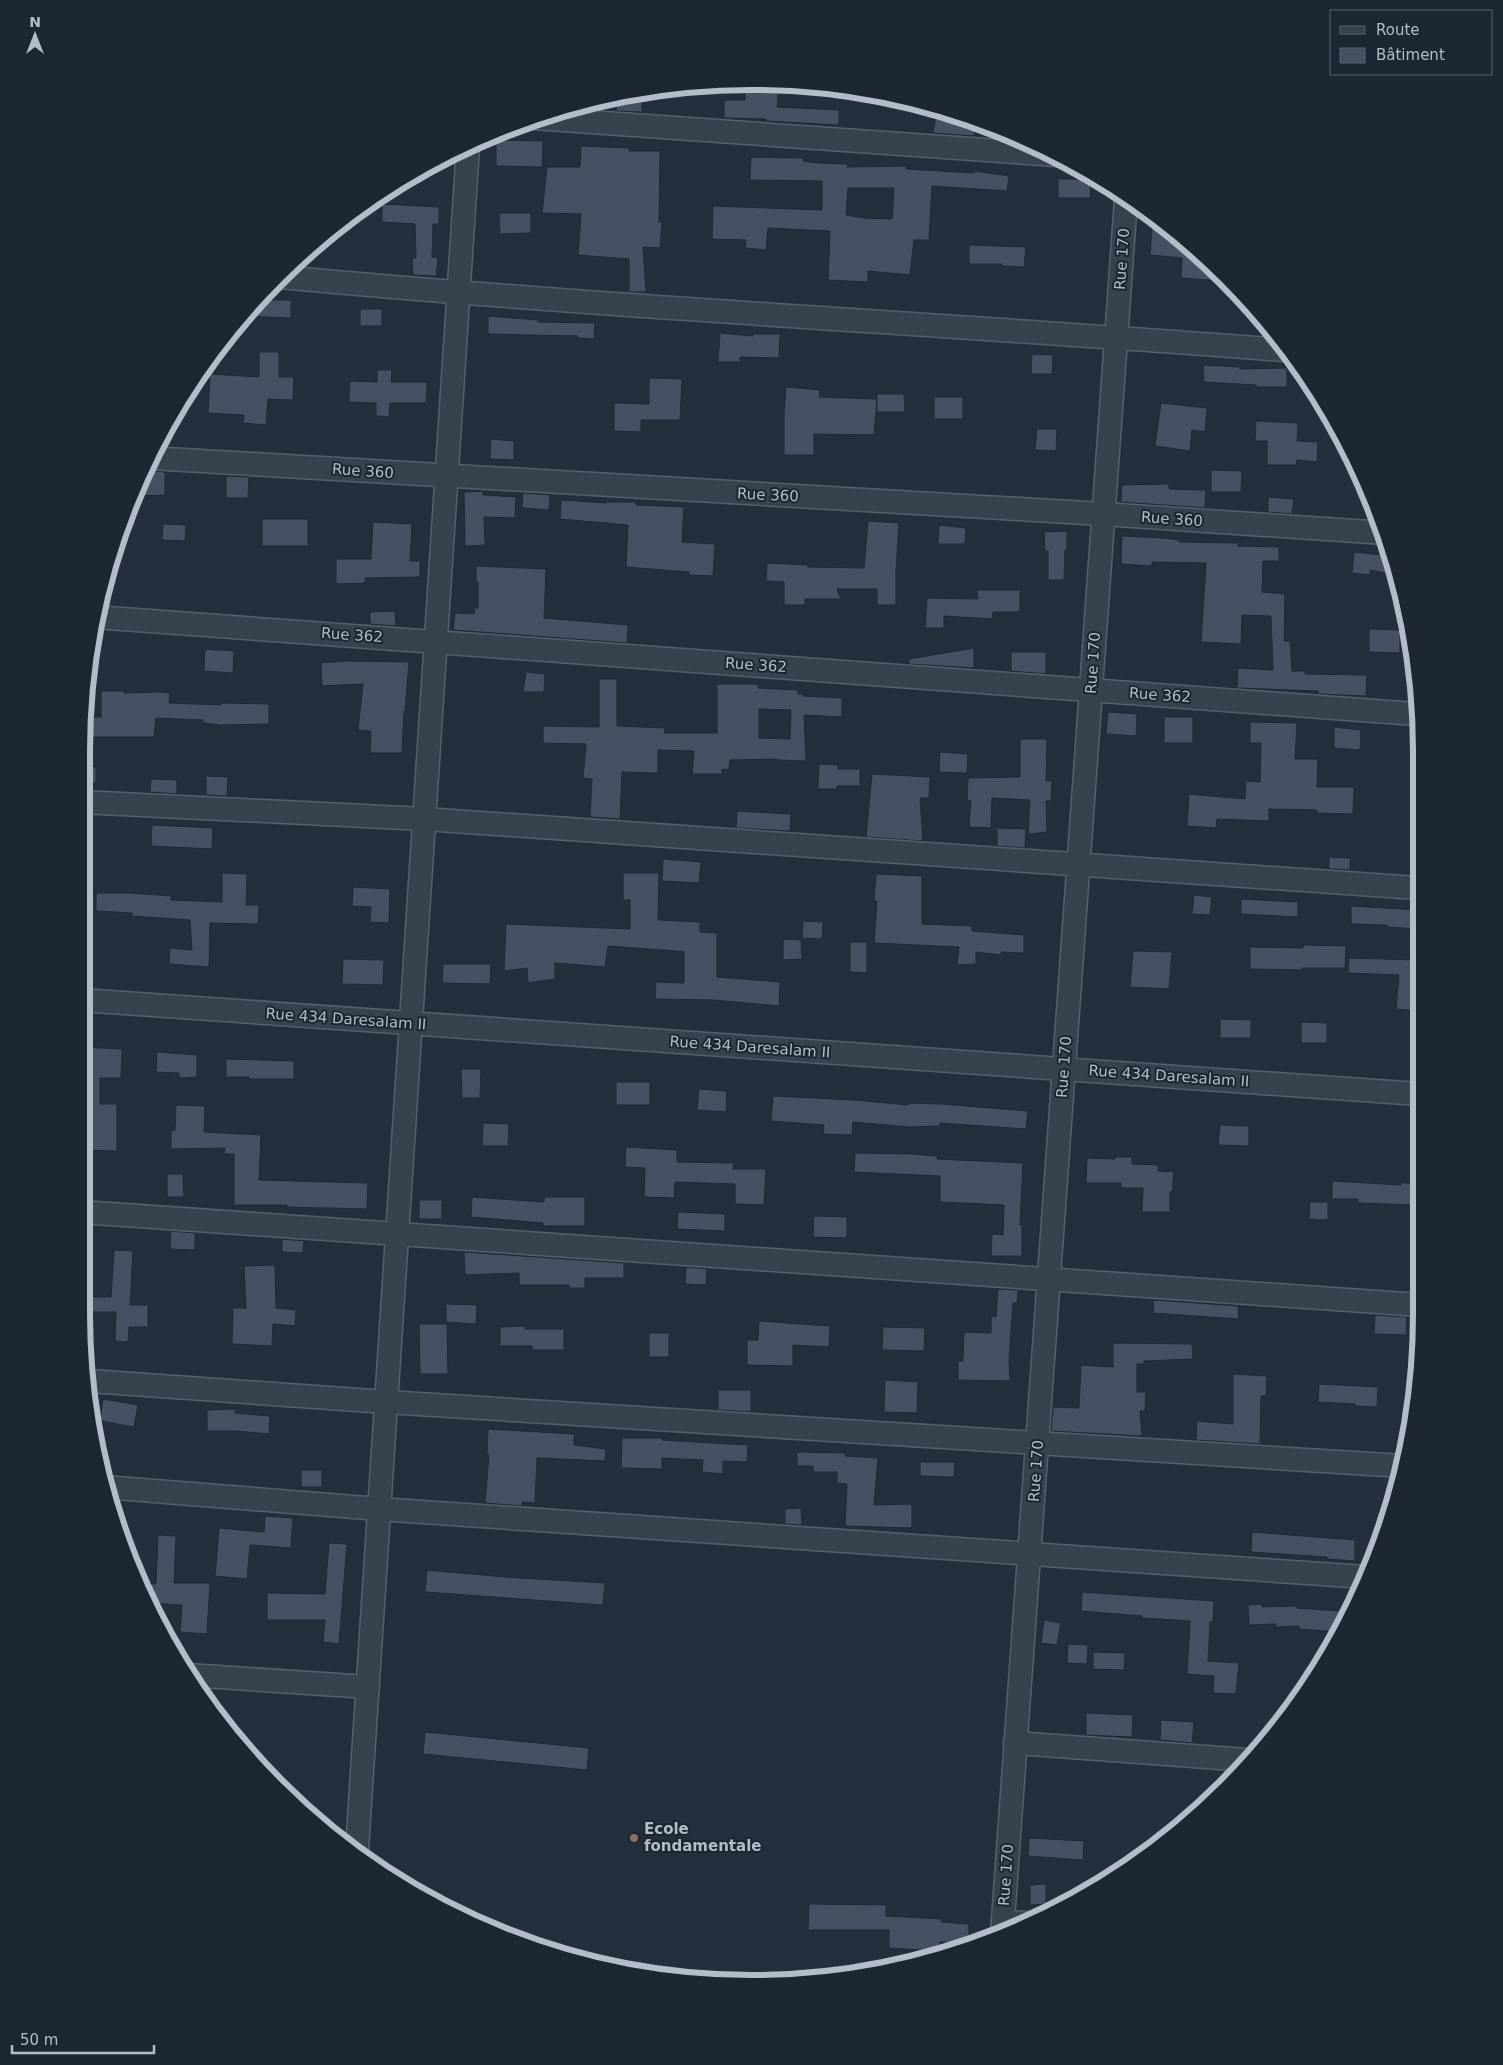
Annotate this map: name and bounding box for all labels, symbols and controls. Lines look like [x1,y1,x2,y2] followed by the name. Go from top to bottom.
[10,10,60,60] north arrow
[1330,10,1493,75] legend
[29,14,41,30] text: N
[1376,21,1420,39] text: Route
[1376,46,1445,64] text: Bâtiment
[1111,228,1133,290] street label: Rue 170
[332,460,394,482] street label: Rue 360
[737,484,799,506] street label: Rue 360
[1141,508,1203,530] street label: Rue 360
[321,624,383,646] street label: Rue 362
[1082,632,1104,694] street label: Rue 170
[725,654,787,676] street label: Rue 362
[1129,684,1191,706] street label: Rue 362
[265,1004,427,1034] street label: Rue 434 Daresalam II
[669,1032,831,1062] street label: Rue 434 Daresalam II
[1053,1036,1075,1098] street label: Rue 170
[1088,1061,1250,1091] street label: Rue 434 Daresalam II
[1025,1440,1047,1502] street label: Rue 170
[644,1820,761,1855] place label: Ecole fondamentale
[628,1832,640,1844] marker: Ecole fondamentale
[995,1844,1017,1906] street label: Rue 170
[12,2022,155,2054] scale bar
[20,2031,58,2049] text: 50 m

